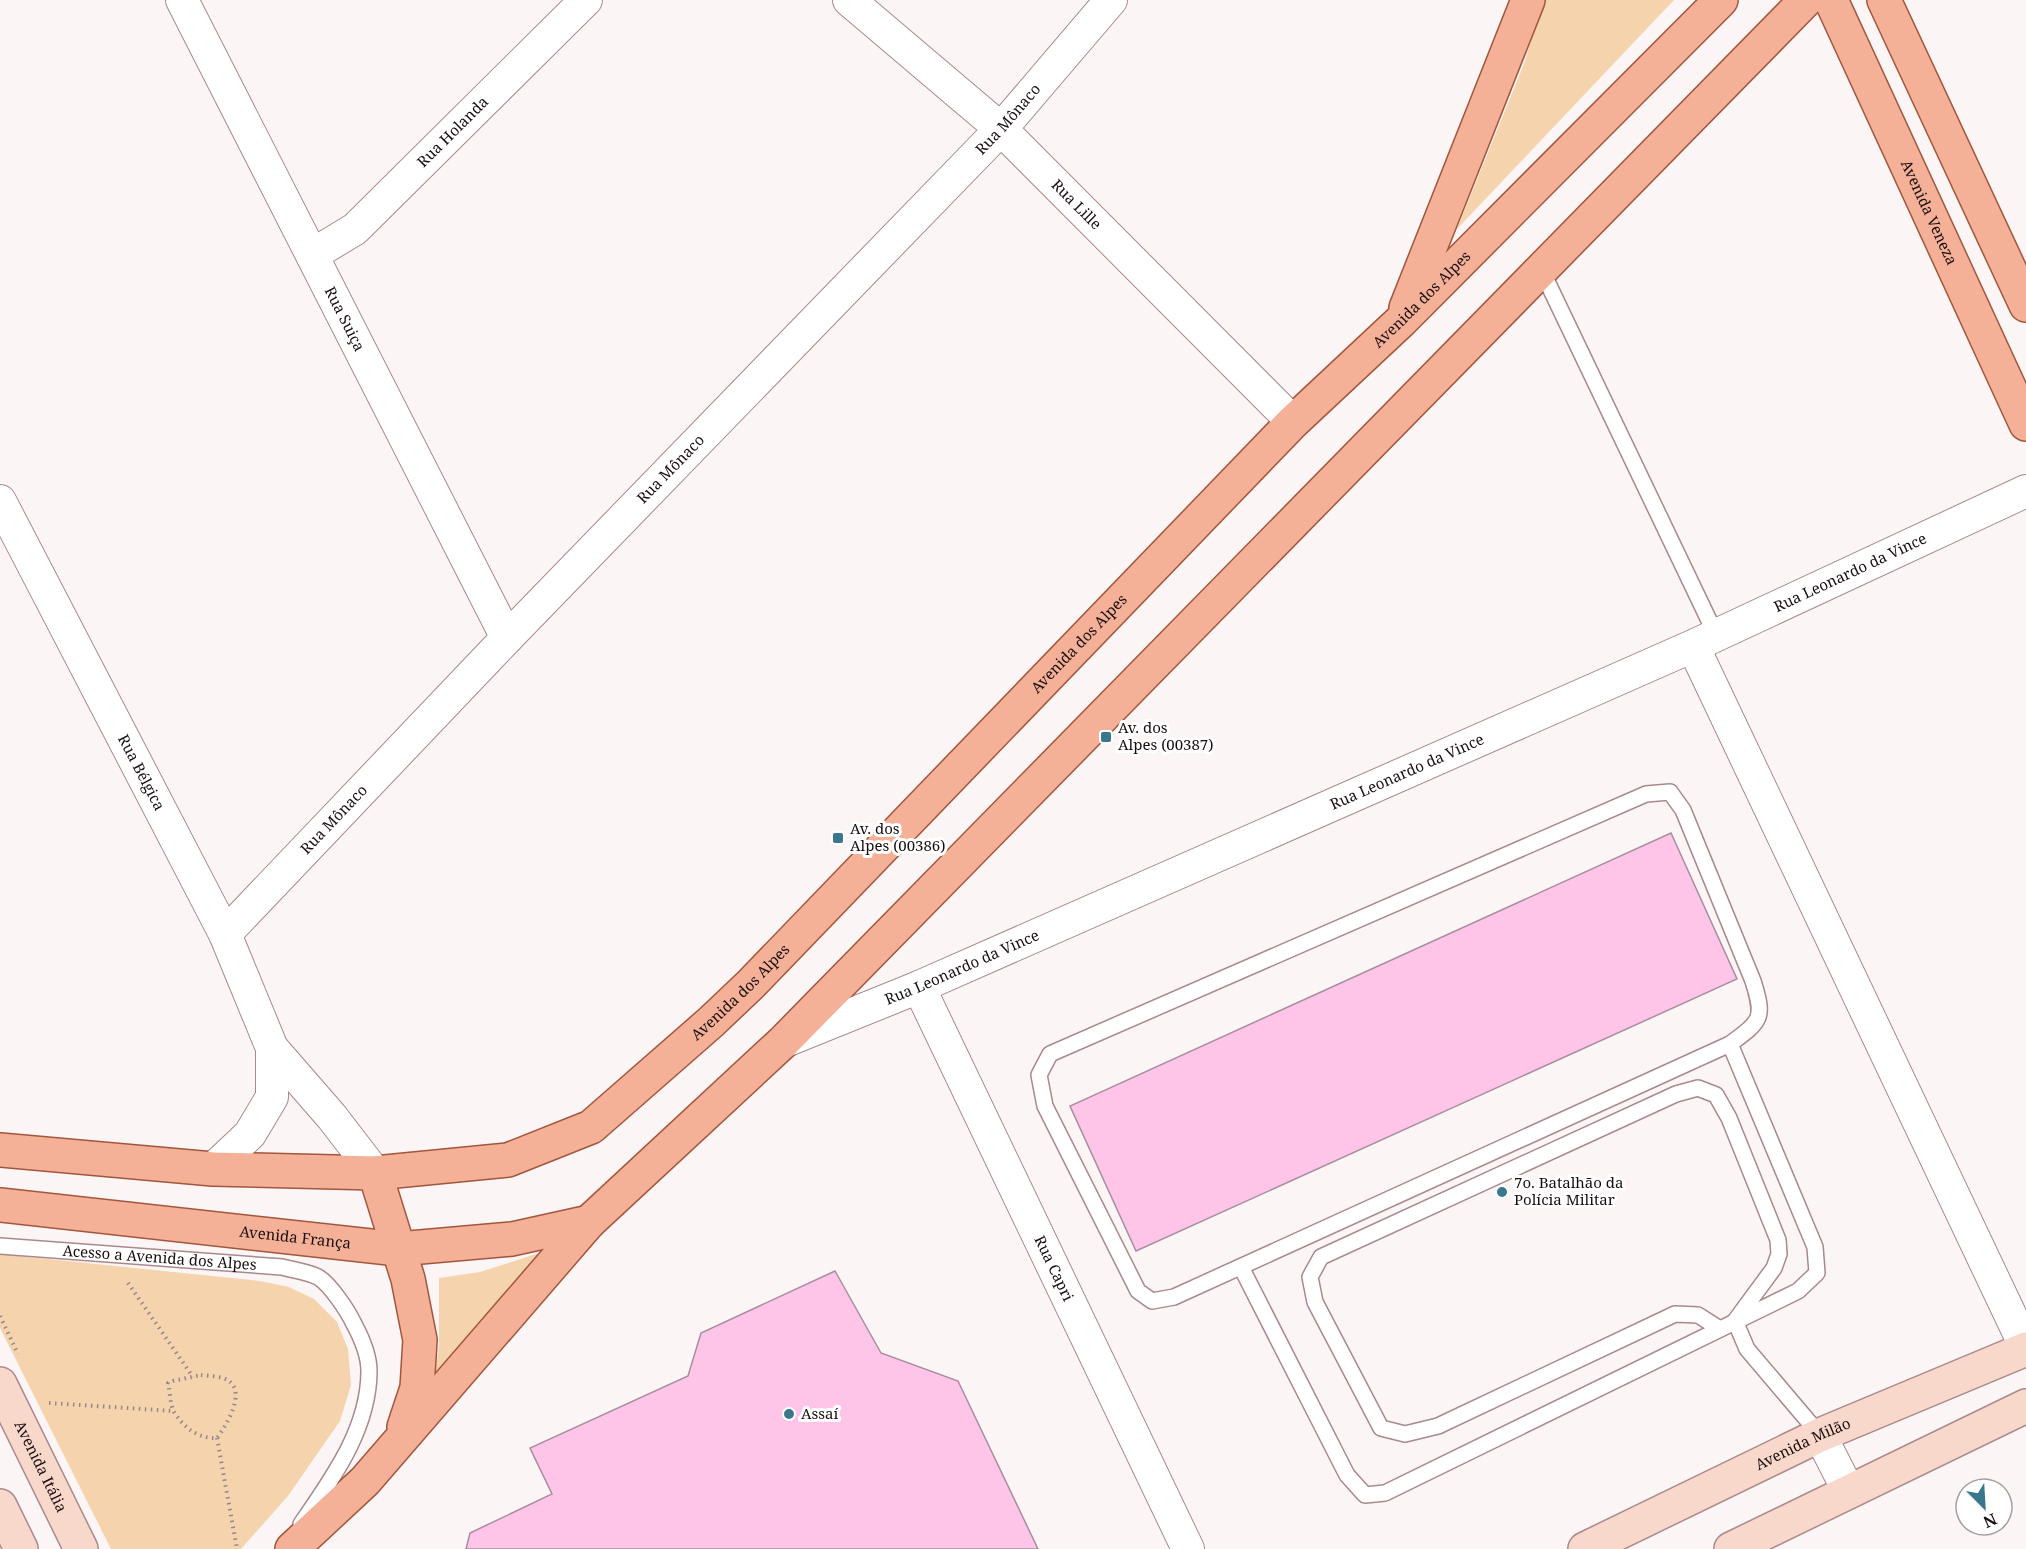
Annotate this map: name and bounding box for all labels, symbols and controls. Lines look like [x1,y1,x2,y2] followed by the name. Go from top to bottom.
[970,79,1044,159] street label: Rua Mônaco
[412,92,492,171] street label: Rua Holanda
[1897,156,1962,268] street label: Avenida Veneza
[1048,174,1106,233] street label: Rua Lille
[1368,246,1475,352] street label: Avenida dos Alpes
[321,283,370,354] street label: Rua Suiça
[632,430,708,507] street label: Rua Mônaco
[1770,528,1930,616] street label: Rua Leonardo da Vince
[1026,589,1131,697] street label: Avenida dos Alpes
[1118,717,1213,754] place label: Av. dos Alpes (00387)
[1326,728,1487,814] street label: Rua Leonardo da Vince
[1099,730,1113,744] marker: Av. dos Alpes (00387)
[114,731,170,813] street label: Rua Bélgica
[295,780,371,858] street label: Rua Mônaco
[850,818,945,855] place label: Av. dos Alpes (00386)
[831,831,845,845] marker: Av. dos Alpes (00386)
[882,924,1042,1009] street label: Rua Leonardo da Vince
[686,939,794,1044] street label: Avenida dos Alpes
[1514,1172,1624,1209] place label: 7o. Batalhão da Polícia Militar
[1495,1185,1509,1199] marker: 7o. Batalhão da Polícia Militar
[239,1221,352,1253] street label: Avenida França
[1030,1232,1079,1304] street label: Rua Capri
[62,1240,258,1274] street label: Acesso a Avenida dos Alpes
[801,1403,839,1423] place label: Assaí
[782,1407,796,1421] marker: Assaí
[1752,1412,1853,1474] street label: Avenida Milão
[11,1417,72,1515] street label: Avenida Itália
[1954,1477,2014,1537] north arrow
[1980,1508,2000,1533] text: N

